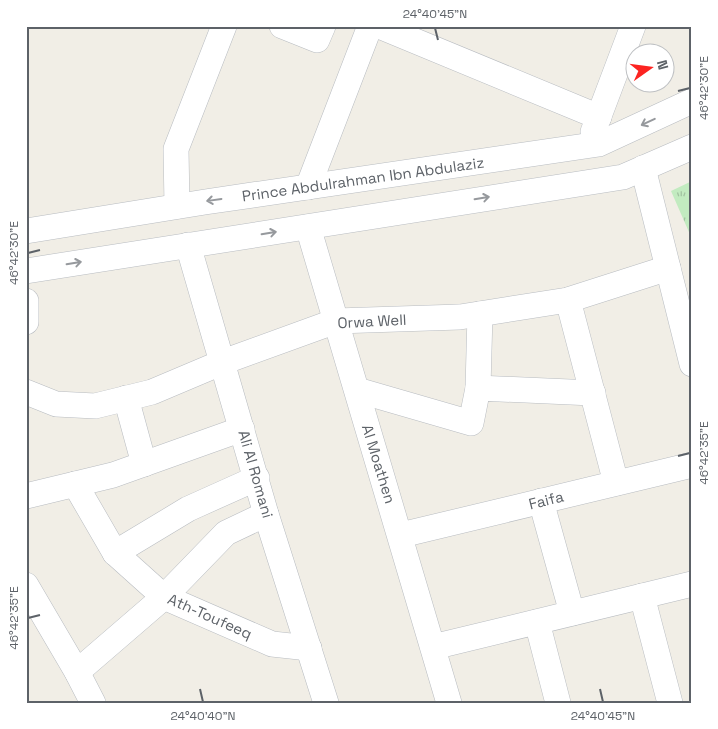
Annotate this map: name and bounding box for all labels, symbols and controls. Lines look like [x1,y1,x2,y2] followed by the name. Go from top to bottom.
[403,6,467,22] text: 24°40'45"N
[626,42,676,92] north arrow
[696,56,712,120] text: 46°42'30"E
[653,58,672,72] text: N
[641,117,656,127] one-way arrow
[241,153,485,205] street label: Prince Abdulrahman Ibn Abdulaziz
[473,193,489,203] one-way arrow
[207,196,223,206] one-way arrow
[6,221,22,285] text: 46°42'30"E
[261,227,277,237] one-way arrow
[66,258,82,268] one-way arrow
[337,310,407,332] street label: Orwa Well
[696,421,712,485] text: 46°42'35"E
[358,422,400,506] street label: Al Moathen
[234,428,278,520] street label: Ali Al Romani
[527,486,566,514] street label: Faifa
[6,586,22,650] text: 46°42'35"E
[165,589,255,643] street label: Ath-Toufeeq
[171,708,235,724] text: 24°40'40"N
[571,708,635,724] text: 24°40'45"N

